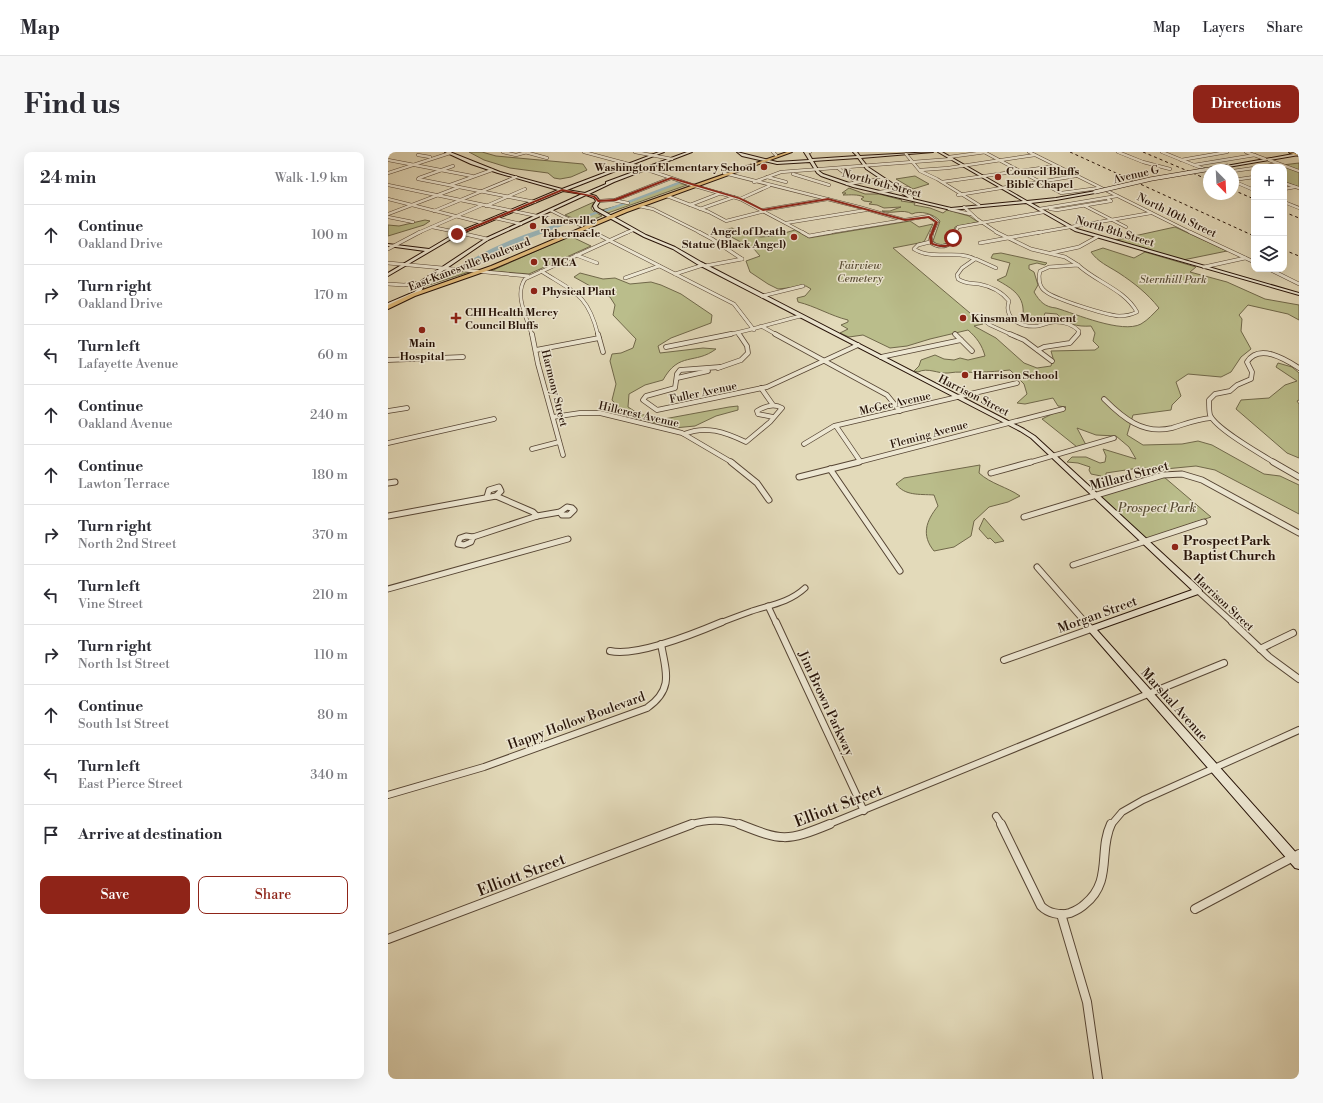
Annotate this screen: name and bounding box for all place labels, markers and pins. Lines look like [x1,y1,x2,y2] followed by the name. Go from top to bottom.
[593,161,756,175] place label: Washington Elementary School
[759,162,769,172] marker: Washington Elementary School
[1006,165,1080,192] place label: Council Bluffs Bible Chapel
[993,172,1003,182] marker: Council Bluffs Bible Chapel
[541,214,600,241] place label: Kanesville Tabernacle
[528,221,538,231] marker: Kanesville Tabernacle
[682,225,787,252] place label: Angel of Death Statue (Black Angel)
[789,232,799,242] marker: Angel of Death Statue (Black Angel)
[542,256,578,270] place label: YMCA
[529,257,539,267] marker: YMCA
[542,285,615,299] place label: Physical Plant
[529,286,539,296] marker: Physical Plant
[465,306,559,333] place label: CHI Health Mercy Council Bluffs
[450,312,462,324] marker: CHI Health Mercy Council Bluffs
[971,312,1076,326] place label: Kinsman Monument
[958,313,968,323] marker: Kinsman Monument
[417,325,427,335] marker: Main Hospital
[400,337,445,364] place label: Main Hospital
[973,369,1058,383] place label: Harrison School
[960,370,970,380] marker: Harrison School
[1183,533,1276,564] place label: Prospect Park Baptist Church
[1170,542,1180,552] marker: Prospect Park Baptist Church

